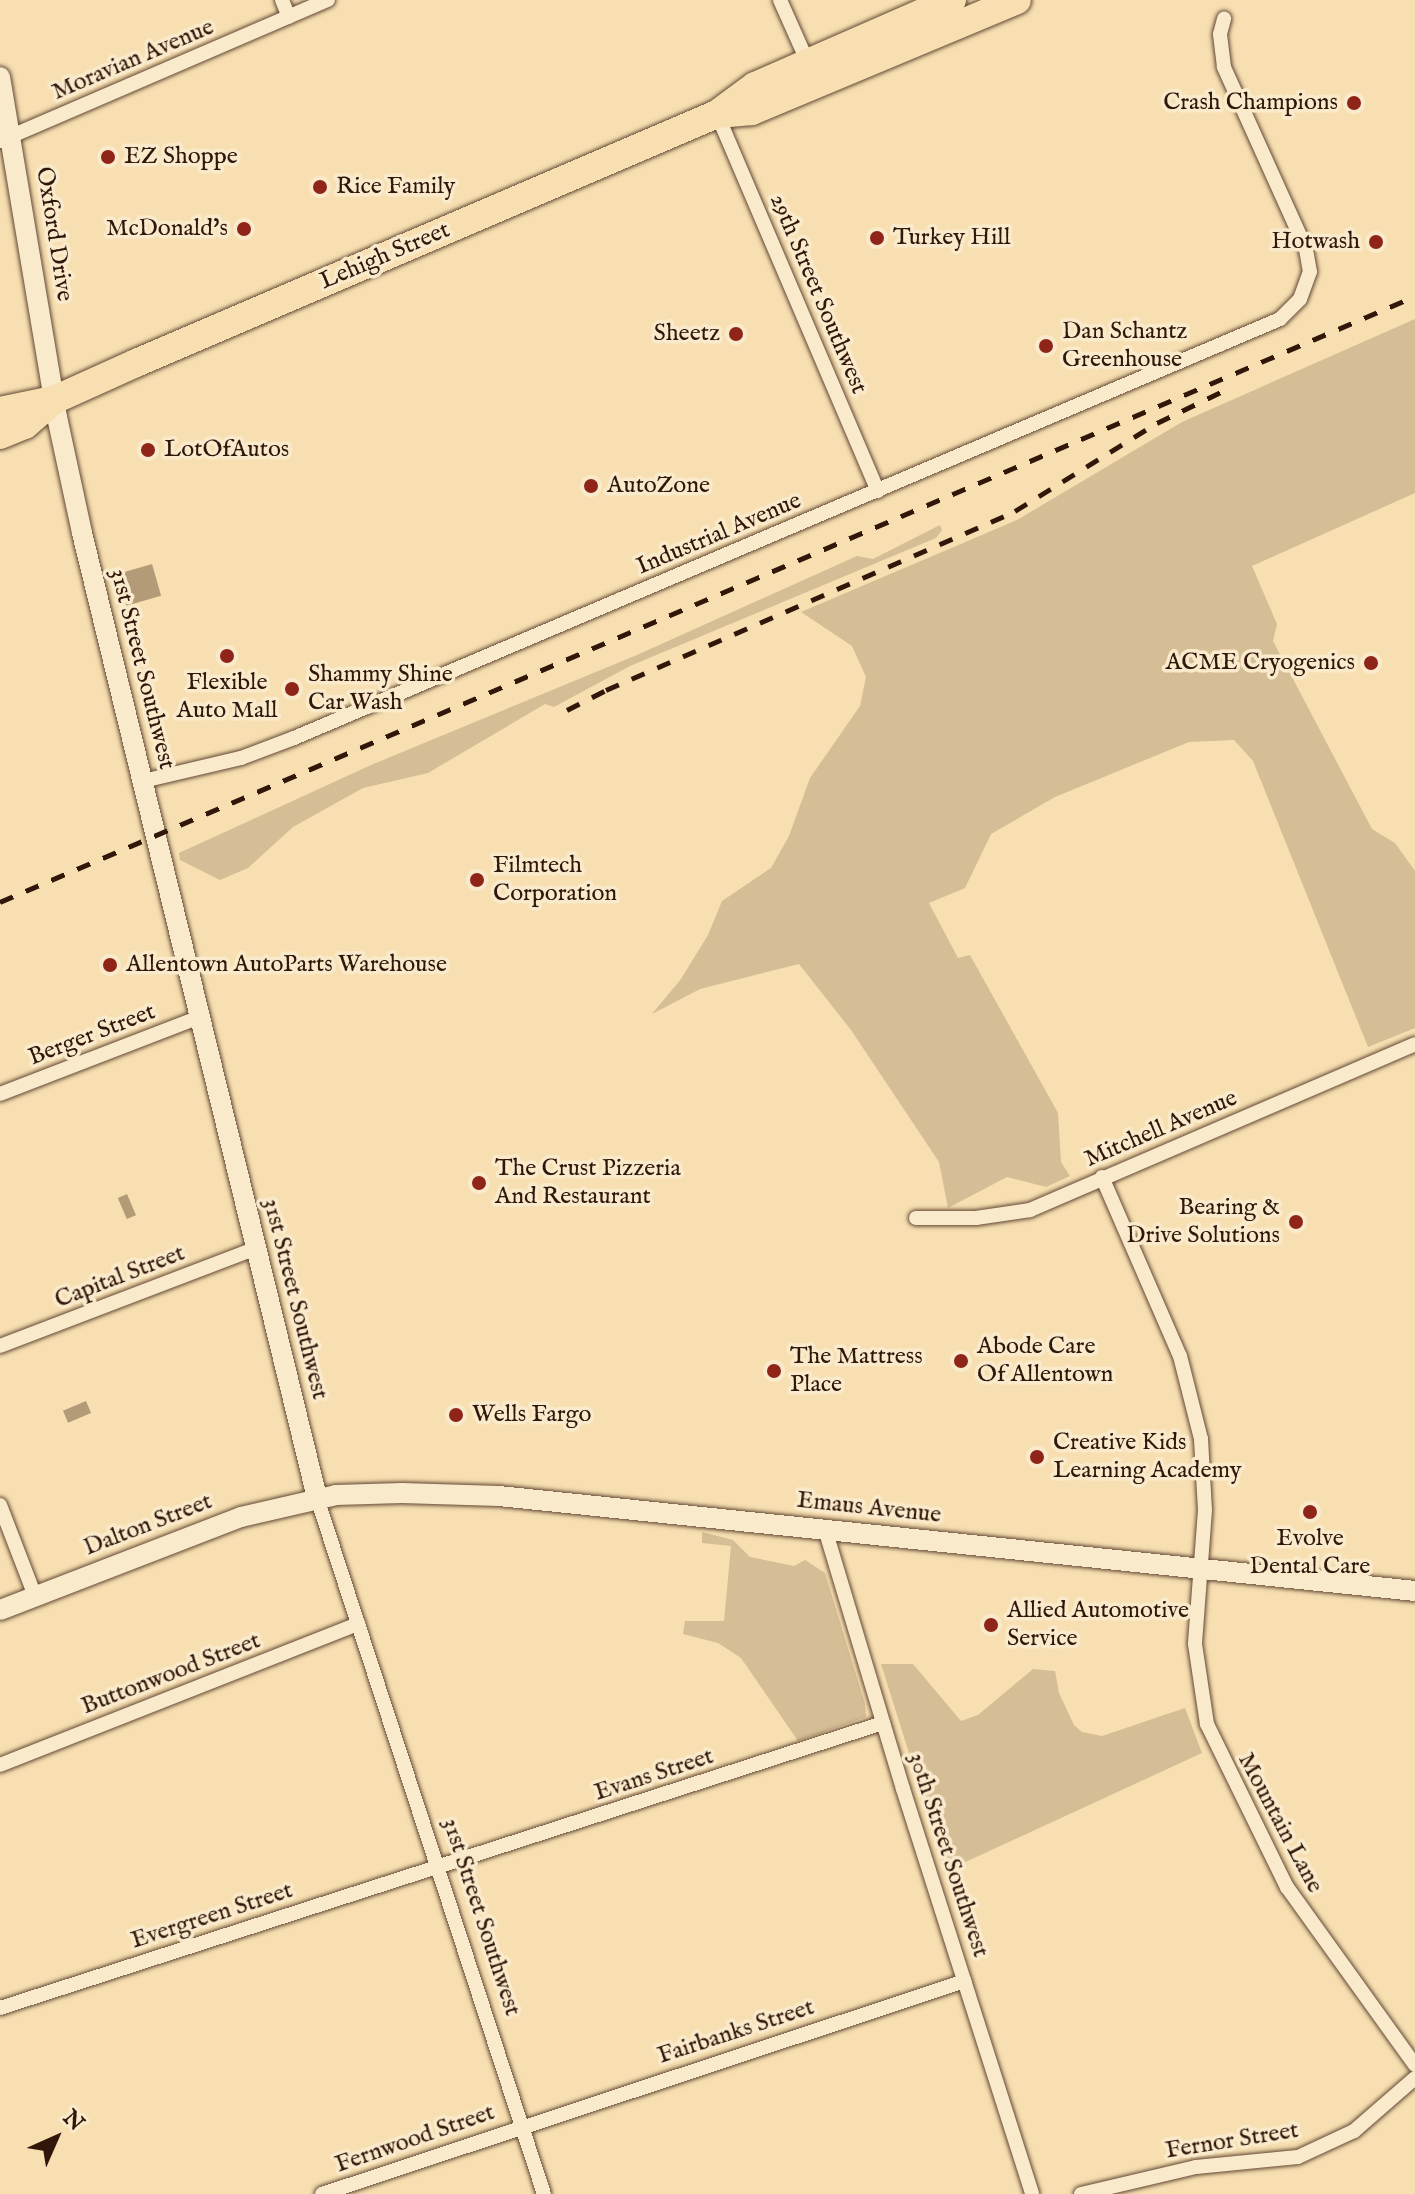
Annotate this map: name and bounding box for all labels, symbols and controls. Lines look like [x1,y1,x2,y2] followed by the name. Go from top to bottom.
[48,13,218,107] street label: Moravian Avenue
[1163,89,1338,117] place label: Crash Champions
[1345,94,1363,112] marker: Crash Champions
[124,143,238,171] place label: EZ Shoppe
[99,148,117,166] marker: EZ Shoppe
[29,165,79,303] street label: Oxford Drive
[336,173,455,201] place label: Rice Family
[311,178,329,196] marker: Rice Family
[763,190,873,398] street label: 29th Street Southwest
[106,215,228,243] place label: McDonald's
[316,216,454,296] street label: Lehigh Street
[235,220,253,238] marker: McDonald's
[893,224,1010,252] place label: Turkey Hill
[1271,228,1360,256] place label: Hotwash
[868,229,886,247] marker: Turkey Hill
[1367,233,1385,251] marker: Hotwash
[1062,318,1187,374] place label: Dan Schantz Greenhouse
[654,320,720,348] place label: Sheetz
[727,325,745,343] marker: Sheetz
[1037,337,1055,355] marker: Dan Schantz Greenhouse
[164,436,289,464] place label: LotOfAutos
[139,441,157,459] marker: LotOfAutos
[607,472,710,500] place label: AutoZone
[582,477,600,495] marker: AutoZone
[632,486,806,582] street label: Industrial Avenue
[103,565,181,773] street label: 31st Street Southwest
[218,647,236,665] marker: Flexible Auto Mall
[1165,649,1355,677] place label: ACME Cryogenics
[1362,654,1380,672] marker: ACME Cryogenics
[308,661,453,717] place label: Shammy Shine Car Wash
[176,669,278,725] place label: Flexible Auto Mall
[283,680,301,698] marker: Shammy Shine Car Wash
[493,852,617,908] place label: Filmtech Corporation
[468,871,486,889] marker: Filmtech Corporation
[126,951,447,979] place label: Allentown AutoParts Warehouse
[101,956,119,974] marker: Allentown AutoParts Warehouse
[25,998,159,1072] street label: Berger Street
[1080,1084,1242,1174] street label: Mitchell Avenue
[495,1155,681,1211] place label: The Crust Pizzeria And Restaurant
[470,1174,488,1192] marker: The Crust Pizzeria And Restaurant
[1126,1194,1280,1250] place label: Bearing & Drive Solutions
[256,1195,334,1403] street label: 31st Street Southwest
[1287,1213,1305,1231] marker: Bearing & Drive Solutions
[51,1239,189,1315] street label: Capital Street
[977,1333,1113,1389] place label: Abode Care Of Allentown
[790,1343,923,1399] place label: The Mattress Place
[952,1352,970,1370] marker: Abode Care Of Allentown
[765,1362,783,1380] marker: The Mattress Place
[472,1401,591,1429] place label: Wells Fargo
[447,1406,465,1424] marker: Wells Fargo
[1053,1429,1242,1485] place label: Creative Kids Learning Academy
[1028,1448,1046,1466] marker: Creative Kids Learning Academy
[795,1486,943,1530] street label: Emaus Avenue
[80,1487,216,1563] street label: Dalton Street
[1301,1503,1319,1521] marker: Evolve Dental Care
[1250,1525,1370,1581] place label: Evolve Dental Care
[1007,1597,1189,1653] place label: Allied Automotive Service
[982,1616,1000,1634] marker: Allied Automotive Service
[78,1627,264,1721] street label: Buttonwood Street
[591,1742,717,1808] street label: Evans Street
[1231,1748,1329,1898] street label: Mountain Lane
[901,1749,995,1961] street label: 30th Street Southwest
[435,1814,527,2020] street label: 31st Street Southwest
[128,1876,296,1956] street label: Evergreen Street
[654,1993,818,2071] street label: Fairbanks Street
[16,2098,96,2178] north arrow
[332,2098,498,2180] street label: Fernwood Street
[56,2104,90,2138] text: N
[1163,2116,1301,2166] street label: Fernor Street

